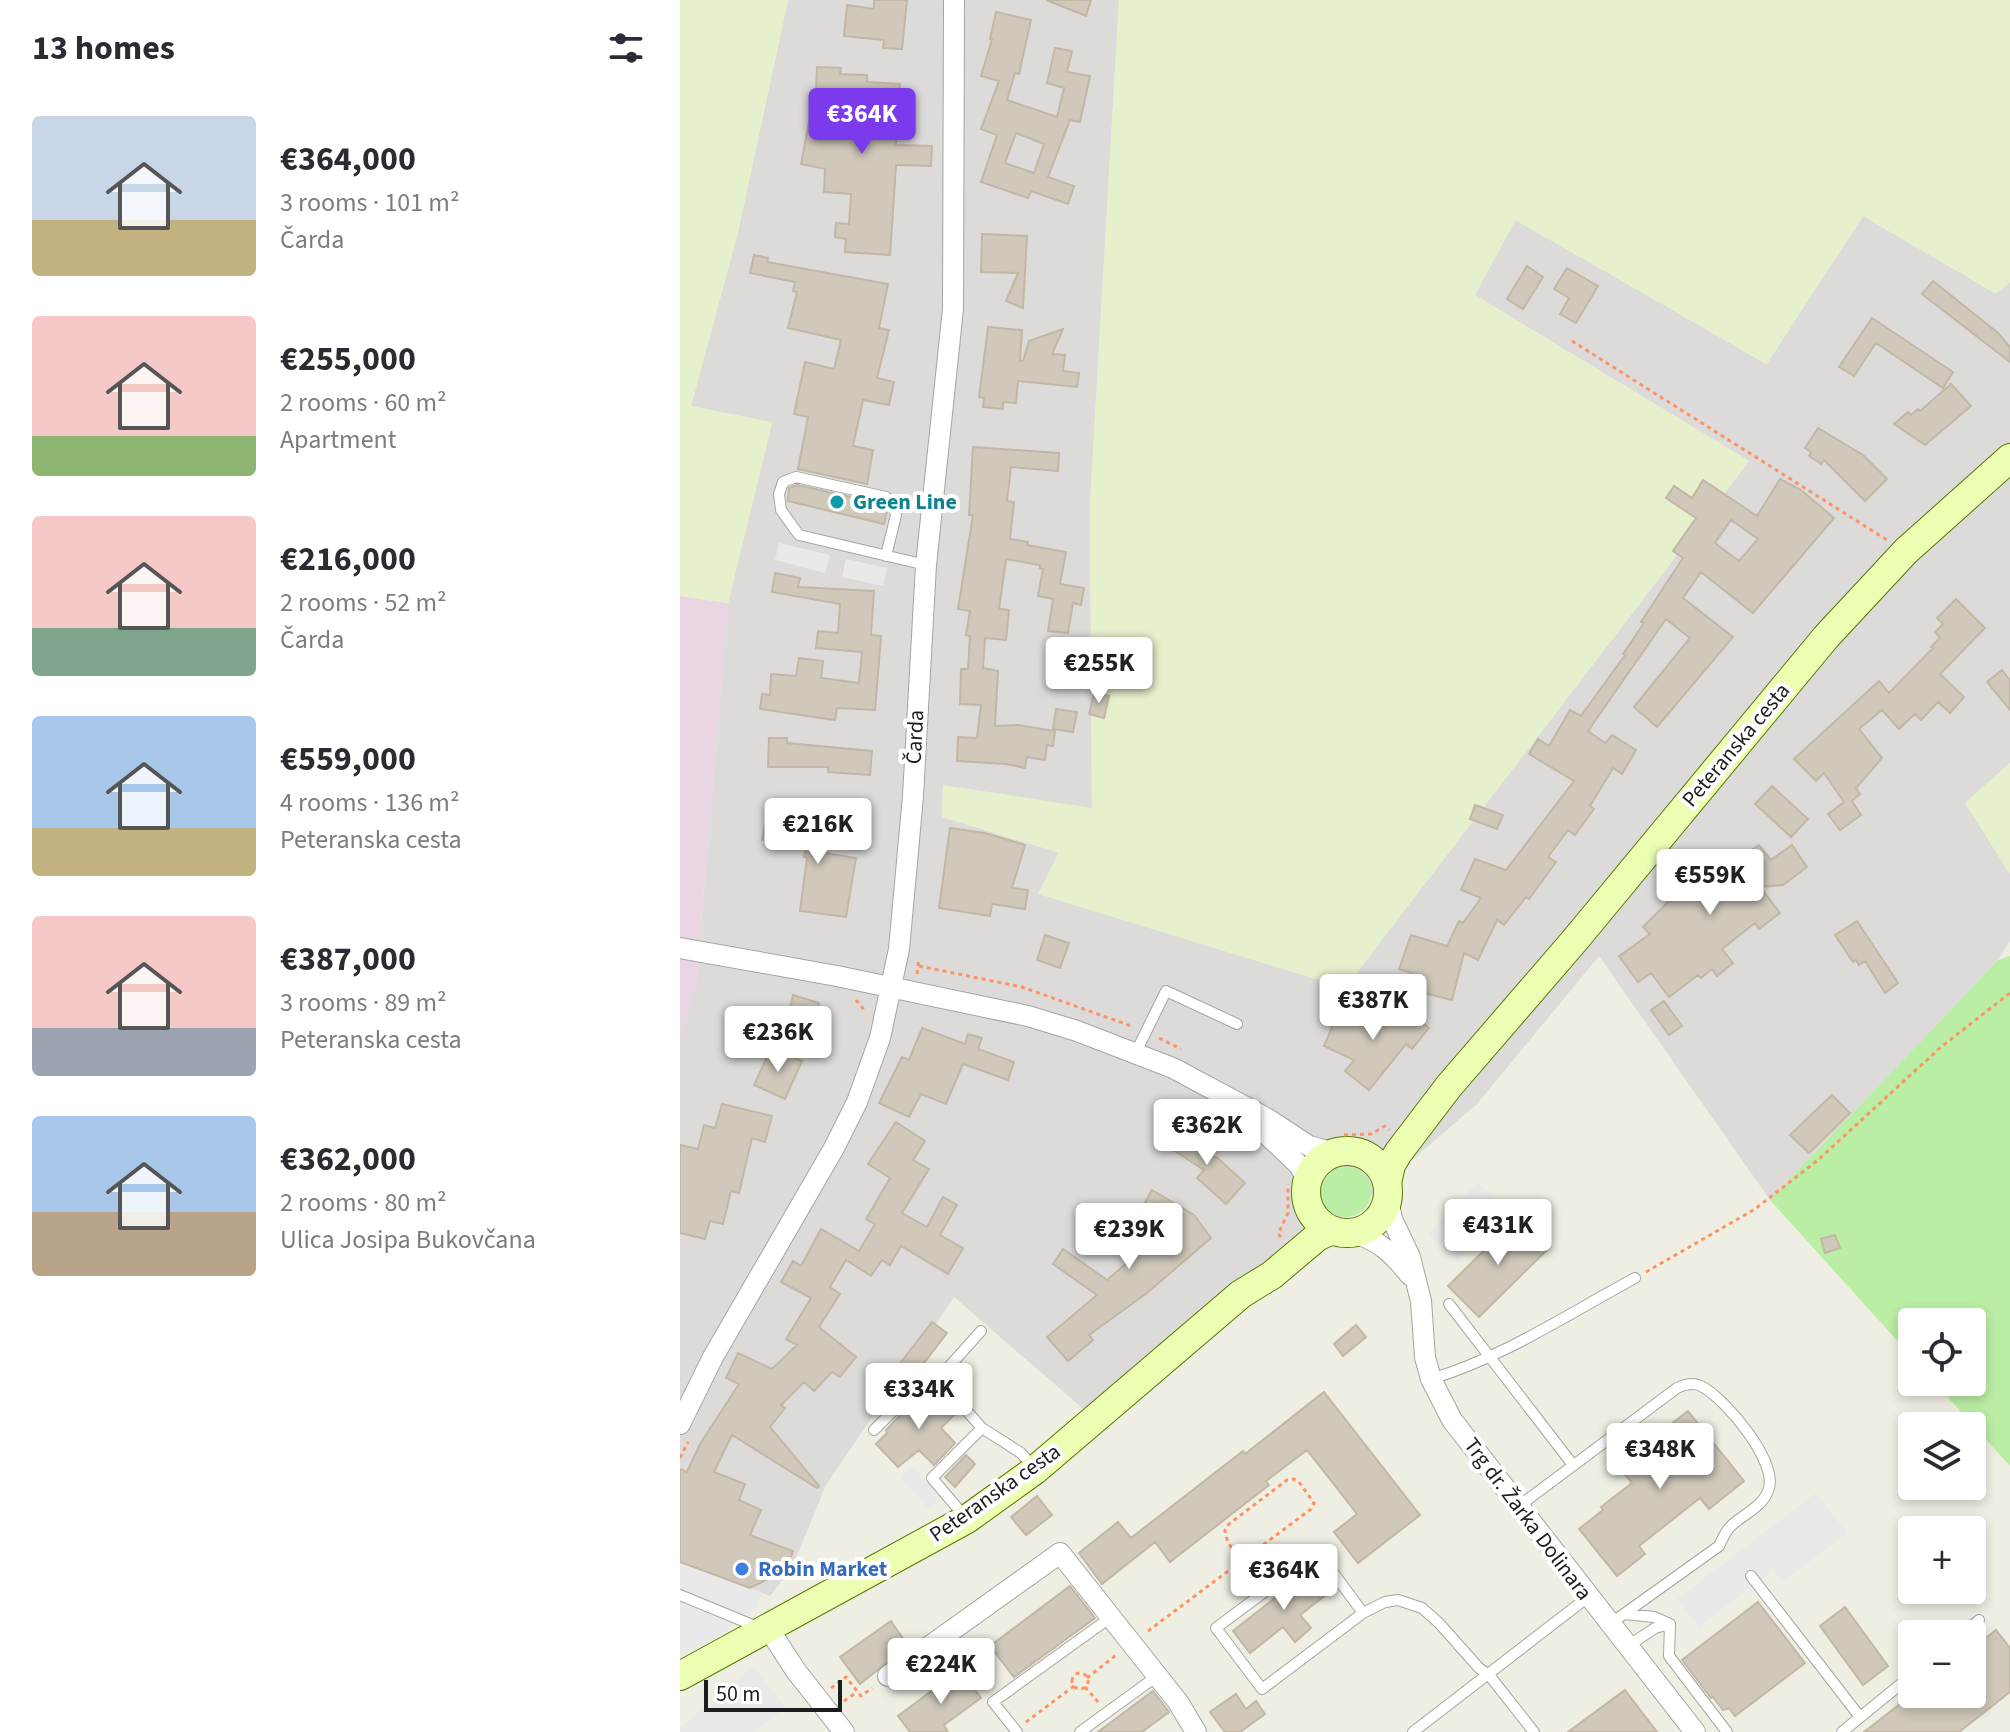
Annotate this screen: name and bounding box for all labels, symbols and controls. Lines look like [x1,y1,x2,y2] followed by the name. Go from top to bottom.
[32,24,175,73] text: 13 homes
[604,26,648,70] icon: filters
[806,88,918,156] pin: €364K
[827,95,897,132] text: €364K
[280,135,416,184] text: €364,000
[96,148,192,244] icon: home
[280,184,459,221] text: 3 rooms · 101 m²
[280,221,344,258] text: Čarda
[280,335,416,384] text: €255,000
[96,348,192,444] icon: home
[280,384,447,421] text: 2 rooms · 60 m²
[280,421,397,458] text: Apartment
[853,486,957,518] place label: Green Line
[828,493,846,511] marker: Green Line
[280,535,416,584] text: €216,000
[96,548,192,644] icon: home
[280,584,447,621] text: 2 rooms · 52 m²
[280,621,344,658] text: Čarda
[1043,637,1155,705] pin: €255K
[1064,644,1134,681] text: €255K
[1674,676,1798,814] street label: Peteranska cesta
[898,709,932,765] street label: Čarda
[280,735,416,784] text: €559,000
[96,748,192,844] icon: home
[280,784,459,821] text: 4 rooms · 136 m²
[762,798,874,866] pin: €216K
[783,805,853,842] text: €216K
[280,821,462,858] text: Peteranska cesta
[1654,849,1766,917] pin: €559K
[1675,856,1745,893] text: €559K
[280,935,416,984] text: €387,000
[96,948,192,1044] icon: home
[1317,974,1429,1042] pin: €387K
[1338,981,1408,1018] text: €387K
[280,984,447,1021] text: 3 rooms · 89 m²
[722,1006,834,1074] pin: €236K
[743,1013,813,1050] text: €236K
[280,1021,462,1058] text: Peteranska cesta
[1151,1099,1263,1167] pin: €362K
[1172,1106,1242,1143] text: €362K
[280,1135,416,1184] text: €362,000
[96,1148,192,1244] icon: home
[280,1184,447,1221] text: 2 rooms · 80 m²
[1442,1199,1554,1267] pin: €431K
[1073,1203,1185,1271] pin: €239K
[1463,1206,1533,1243] text: €431K
[1094,1210,1164,1247] text: €239K
[280,1221,536,1258] text: Ulica Josipa Bukovčana
[1898,1308,1986,1708] map controls
[1898,1308,1986,1396] button: locate
[863,1363,975,1431] pin: €334K
[884,1370,954,1407] text: €334K
[1898,1412,1986,1500] button: layers
[1604,1423,1716,1491] pin: €348K
[1625,1430,1695,1467] text: €348K
[1456,1431,1600,1607] street label: Trg dr. Žarka Dolinara
[923,1436,1067,1550] street label: Peteranska cesta
[1898,1516,1986,1604] button: +
[1228,1544,1340,1612] pin: €364K
[1249,1551,1319,1588] text: €364K
[758,1553,888,1585] place label: Robin Market
[733,1560,751,1578] marker: Robin Market
[1898,1620,1986,1708] button: −
[885,1638,997,1706] pin: €224K
[906,1645,976,1682] text: €224K
[704,1676,842,1712] scale bar
[716,1678,761,1710] text: 50 m

